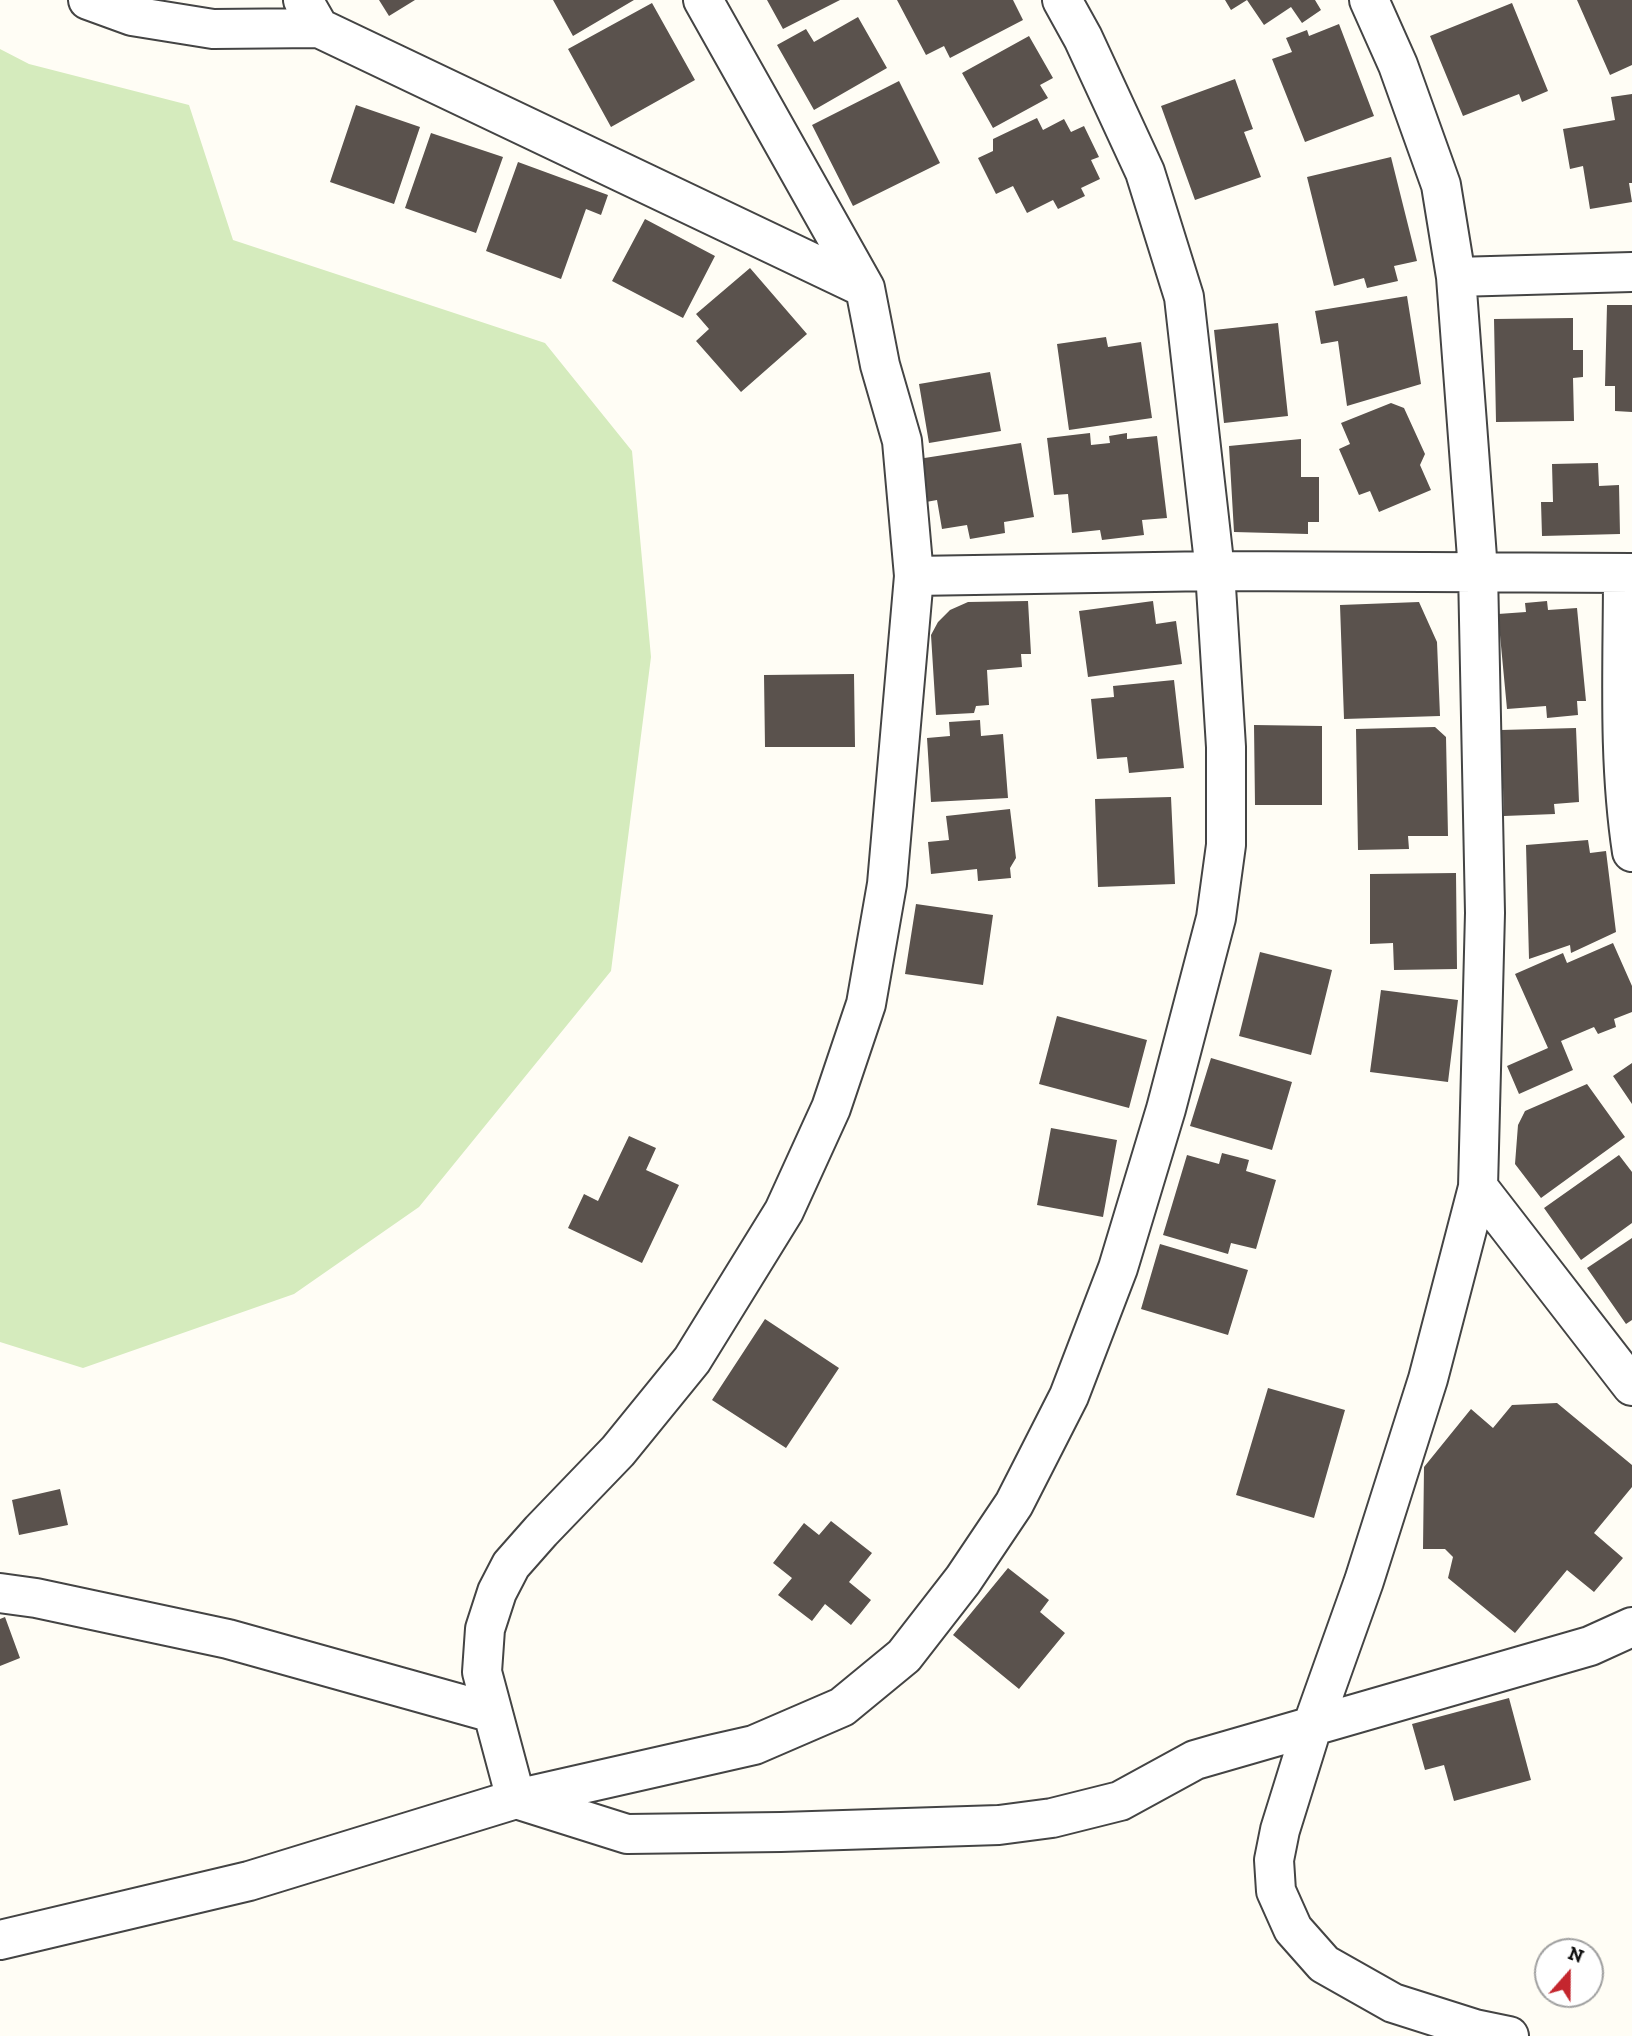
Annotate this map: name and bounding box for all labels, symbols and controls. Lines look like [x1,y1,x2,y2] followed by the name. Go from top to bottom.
[1534,1938,1604,2008] north arrow
[1565,1941,1587,1968] text: N

